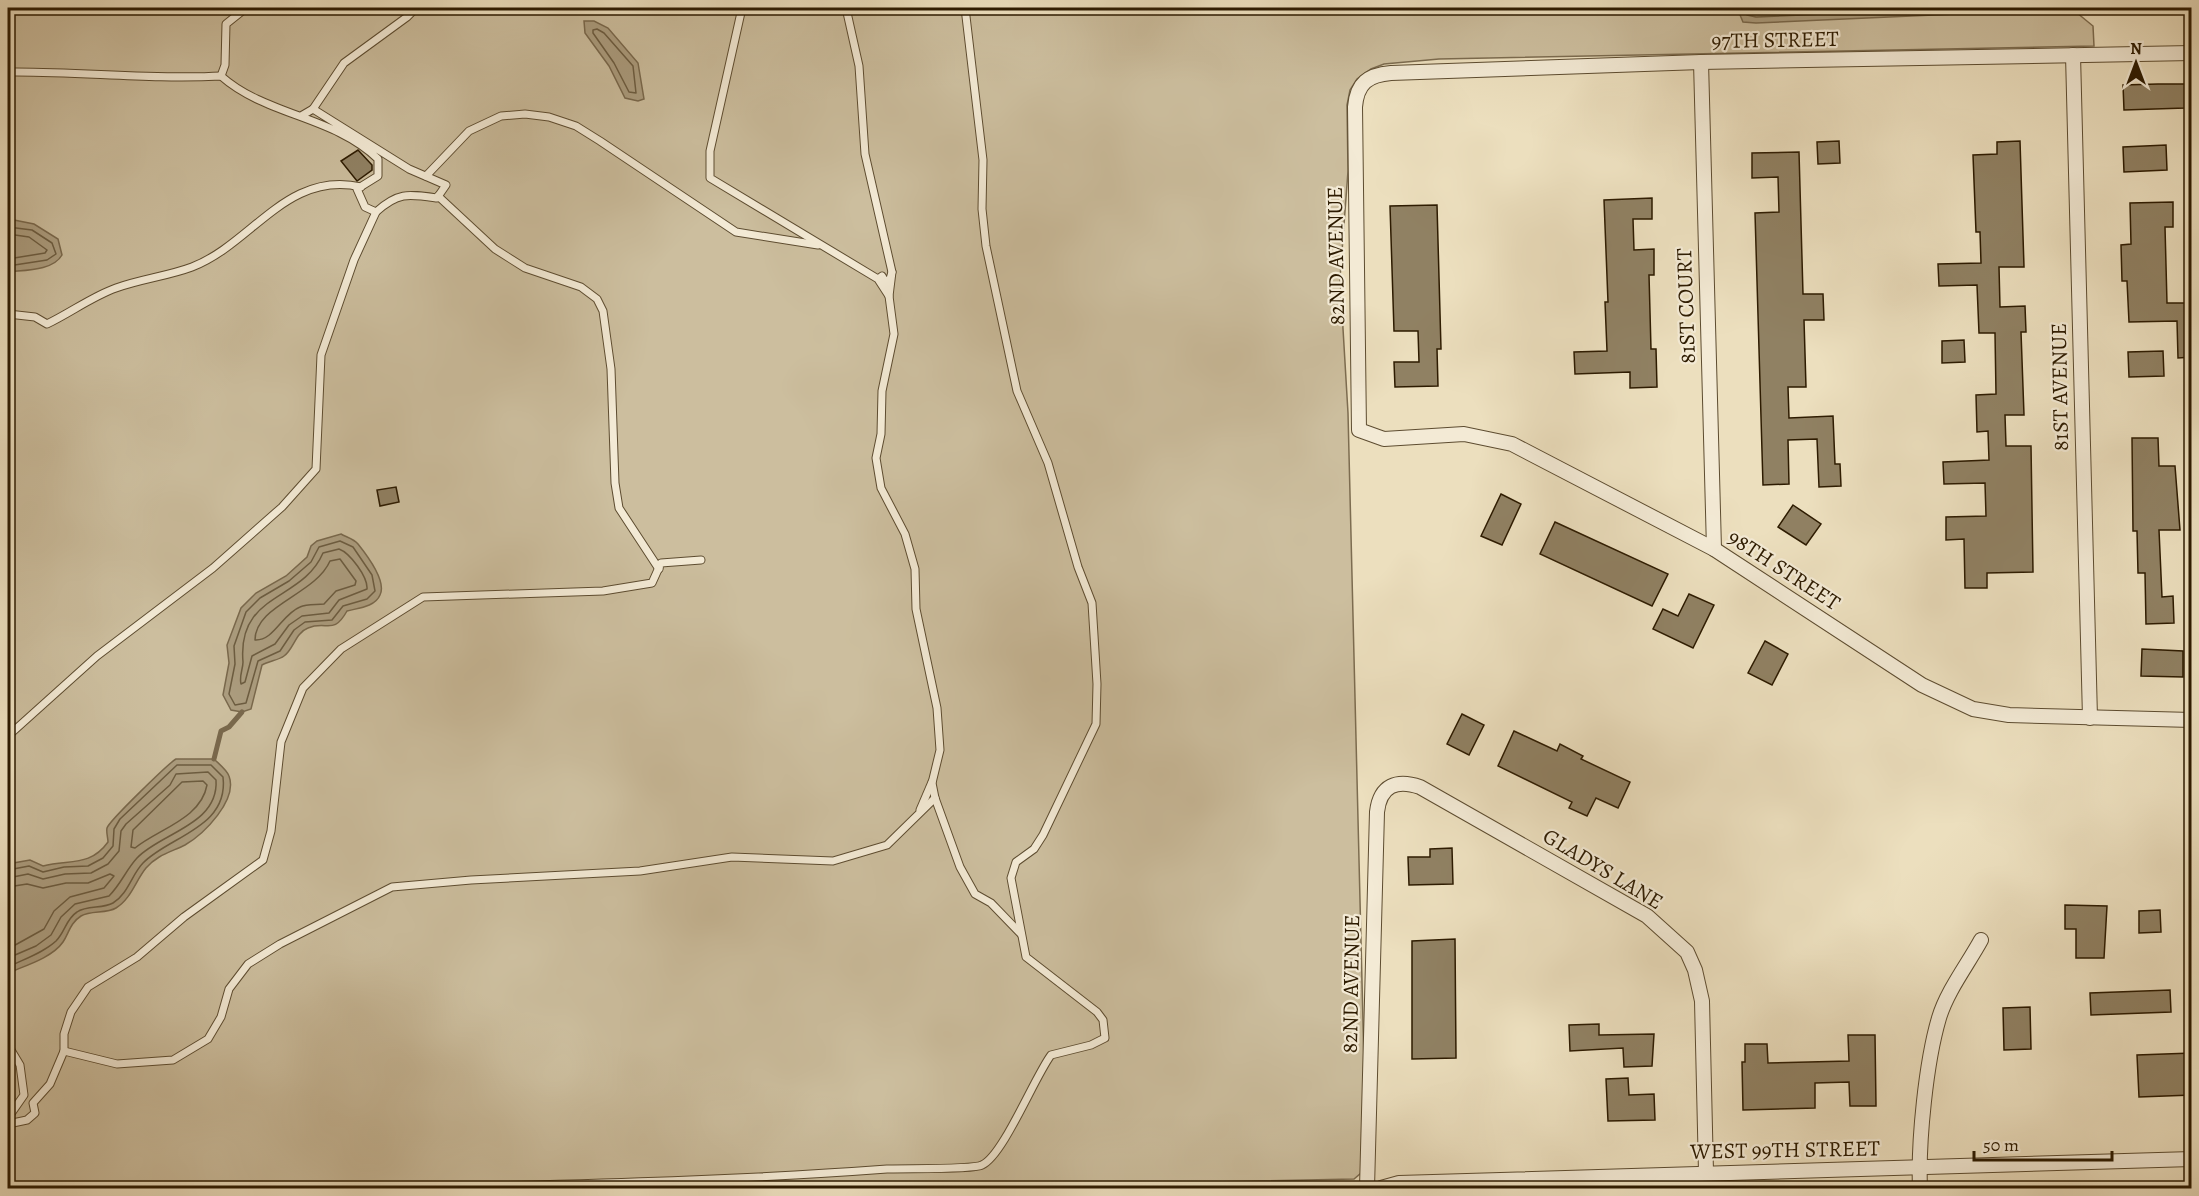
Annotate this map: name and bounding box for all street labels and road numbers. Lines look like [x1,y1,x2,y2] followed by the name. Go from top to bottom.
[1711,24,1839,56] street label: 97TH STREET
[1320,186,1352,326] street label: 82ND AVENUE
[1669,248,1703,364] street label: 81ST COURT
[2044,323,2076,451] street label: 81ST AVENUE
[1722,522,1846,618] street label: 98TH STREET
[1537,821,1669,917] street label: GLADYS LANE
[1335,914,1367,1054] street label: 82ND AVENUE
[1689,1133,1880,1167] street label: WEST 99TH STREET

